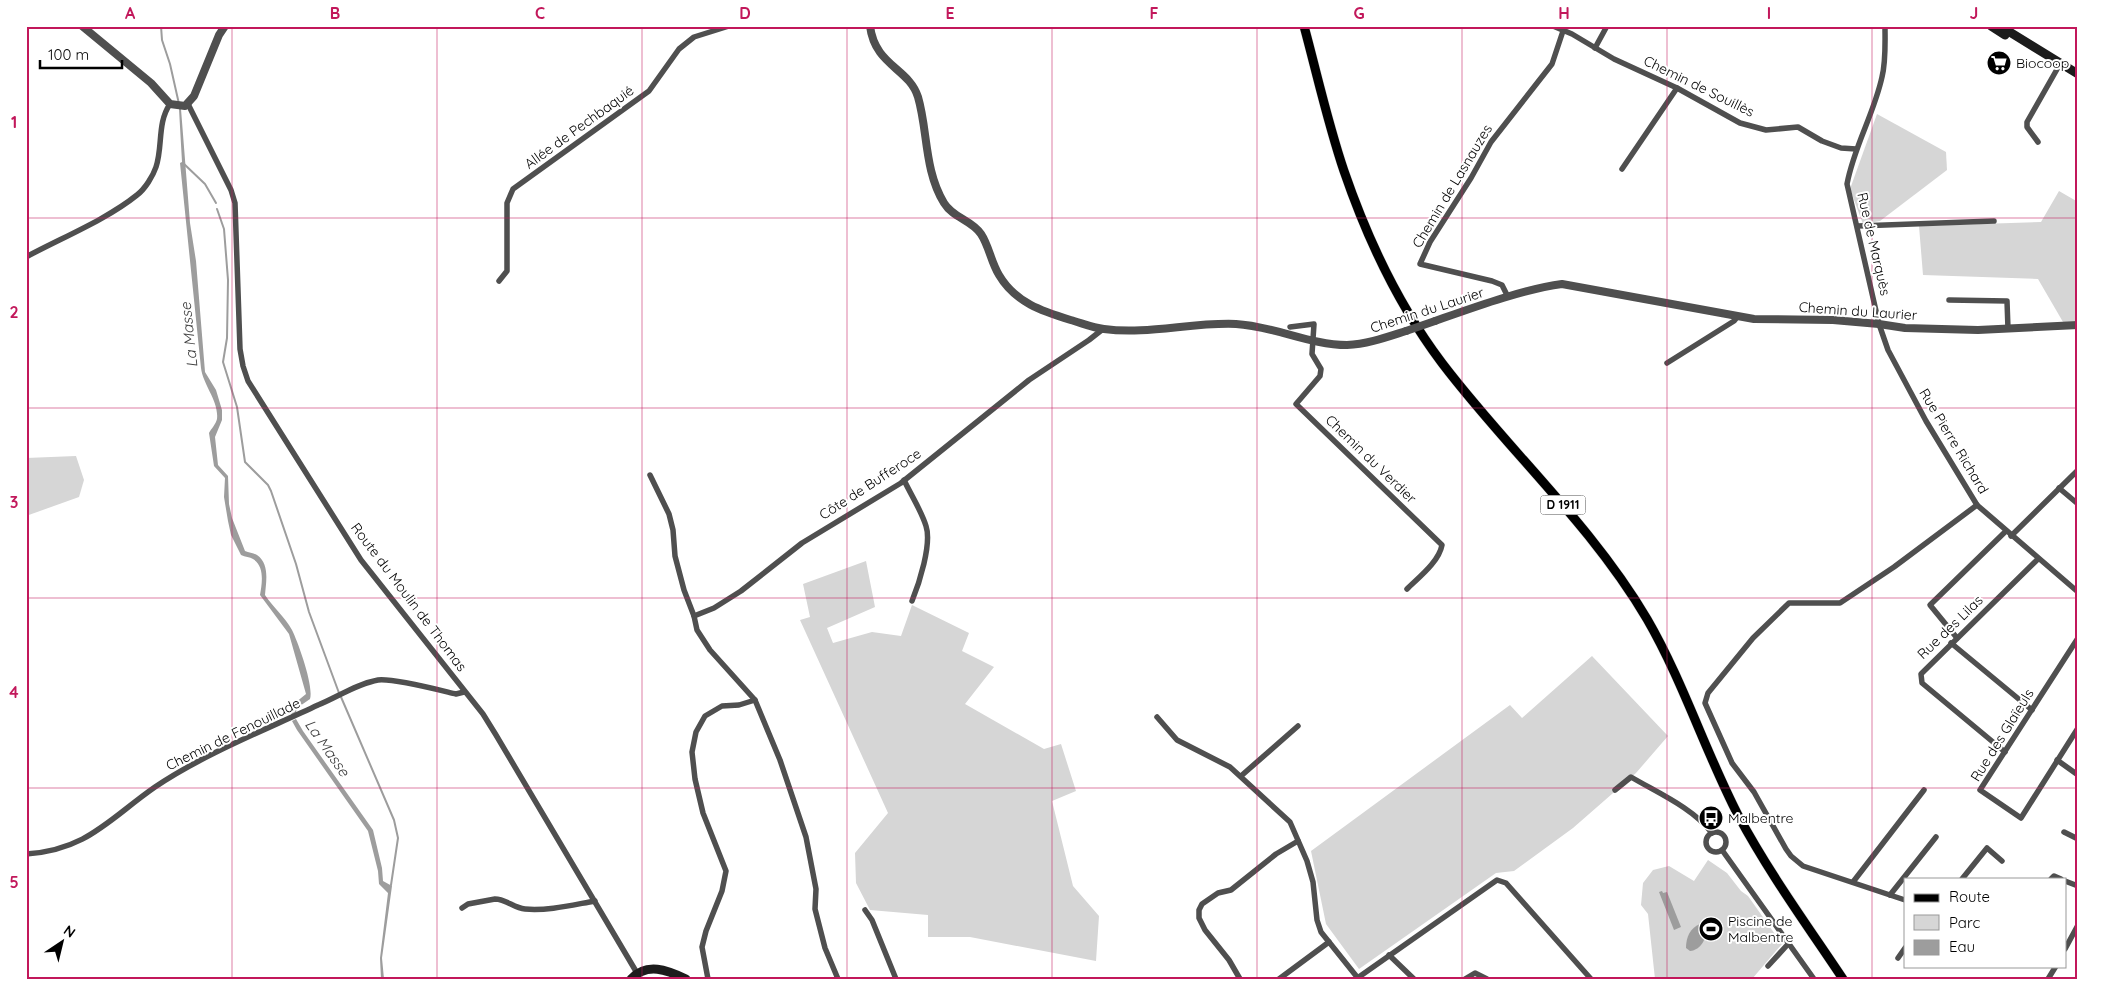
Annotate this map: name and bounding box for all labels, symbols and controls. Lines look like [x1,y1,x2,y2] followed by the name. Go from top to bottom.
[125,3,136,23] text: A
[330,3,340,23] text: B
[535,3,545,23] text: C
[739,3,751,23] text: D
[945,3,955,23] text: E
[1150,3,1159,23] text: F
[1353,3,1365,23] text: G
[1558,3,1570,23] text: H
[1767,3,1771,23] text: I
[1970,3,1978,23] text: J
[40,38,122,70] scale bar
[48,45,89,64] text: 100 m
[1986,50,2012,76] supermarket icon: Biocoop
[1641,51,1757,121] street label: Chemin de Souillès
[2016,54,2069,72] place label: Biocoop
[521,81,637,173] street label: Allée de Pechbaquié
[11,112,17,132] text: 1
[1408,121,1496,251] street label: Chemin de Lasnauzes
[1853,191,1895,297] street label: Rue de Marquès
[1368,283,1487,337] street label: Chemin du Laurier
[1798,298,1918,324] street label: Chemin du Laurier
[176,301,201,368] water label: La Masse
[9,302,19,322] text: 2
[1915,385,1993,497] street label: Rue Pierre Richard
[1322,411,1421,508] street label: Chemin du Verdier
[816,444,924,524] street label: Côte de Bufferoce
[10,492,18,512] text: 3
[1540,496,1586,514] road number: D 1911
[347,519,471,675] street label: Route du Moulin de Thomas
[1913,591,1987,663] street label: Rue des Lilas
[9,682,19,702] text: 4
[1966,685,2038,785] street label: Rue des Glaïeuls
[163,694,303,774] street label: Chemin de Fenouillade
[301,716,354,780] water label: La Masse
[1698,805,1724,831] bus stop icon: Malbentre
[1728,809,1794,827] place label: Malbentre
[9,872,19,892] text: 5
[1904,878,2066,968] legend
[1949,887,1990,906] text: Route
[1728,912,1794,946] place label: Piscine de Malbentre
[1949,913,1980,932] text: Parc
[1698,916,1724,942] sports icon: Piscine de Malbentre
[38,918,88,968] north arrow
[60,921,79,942] text: N
[1949,937,1975,956] text: Eau

